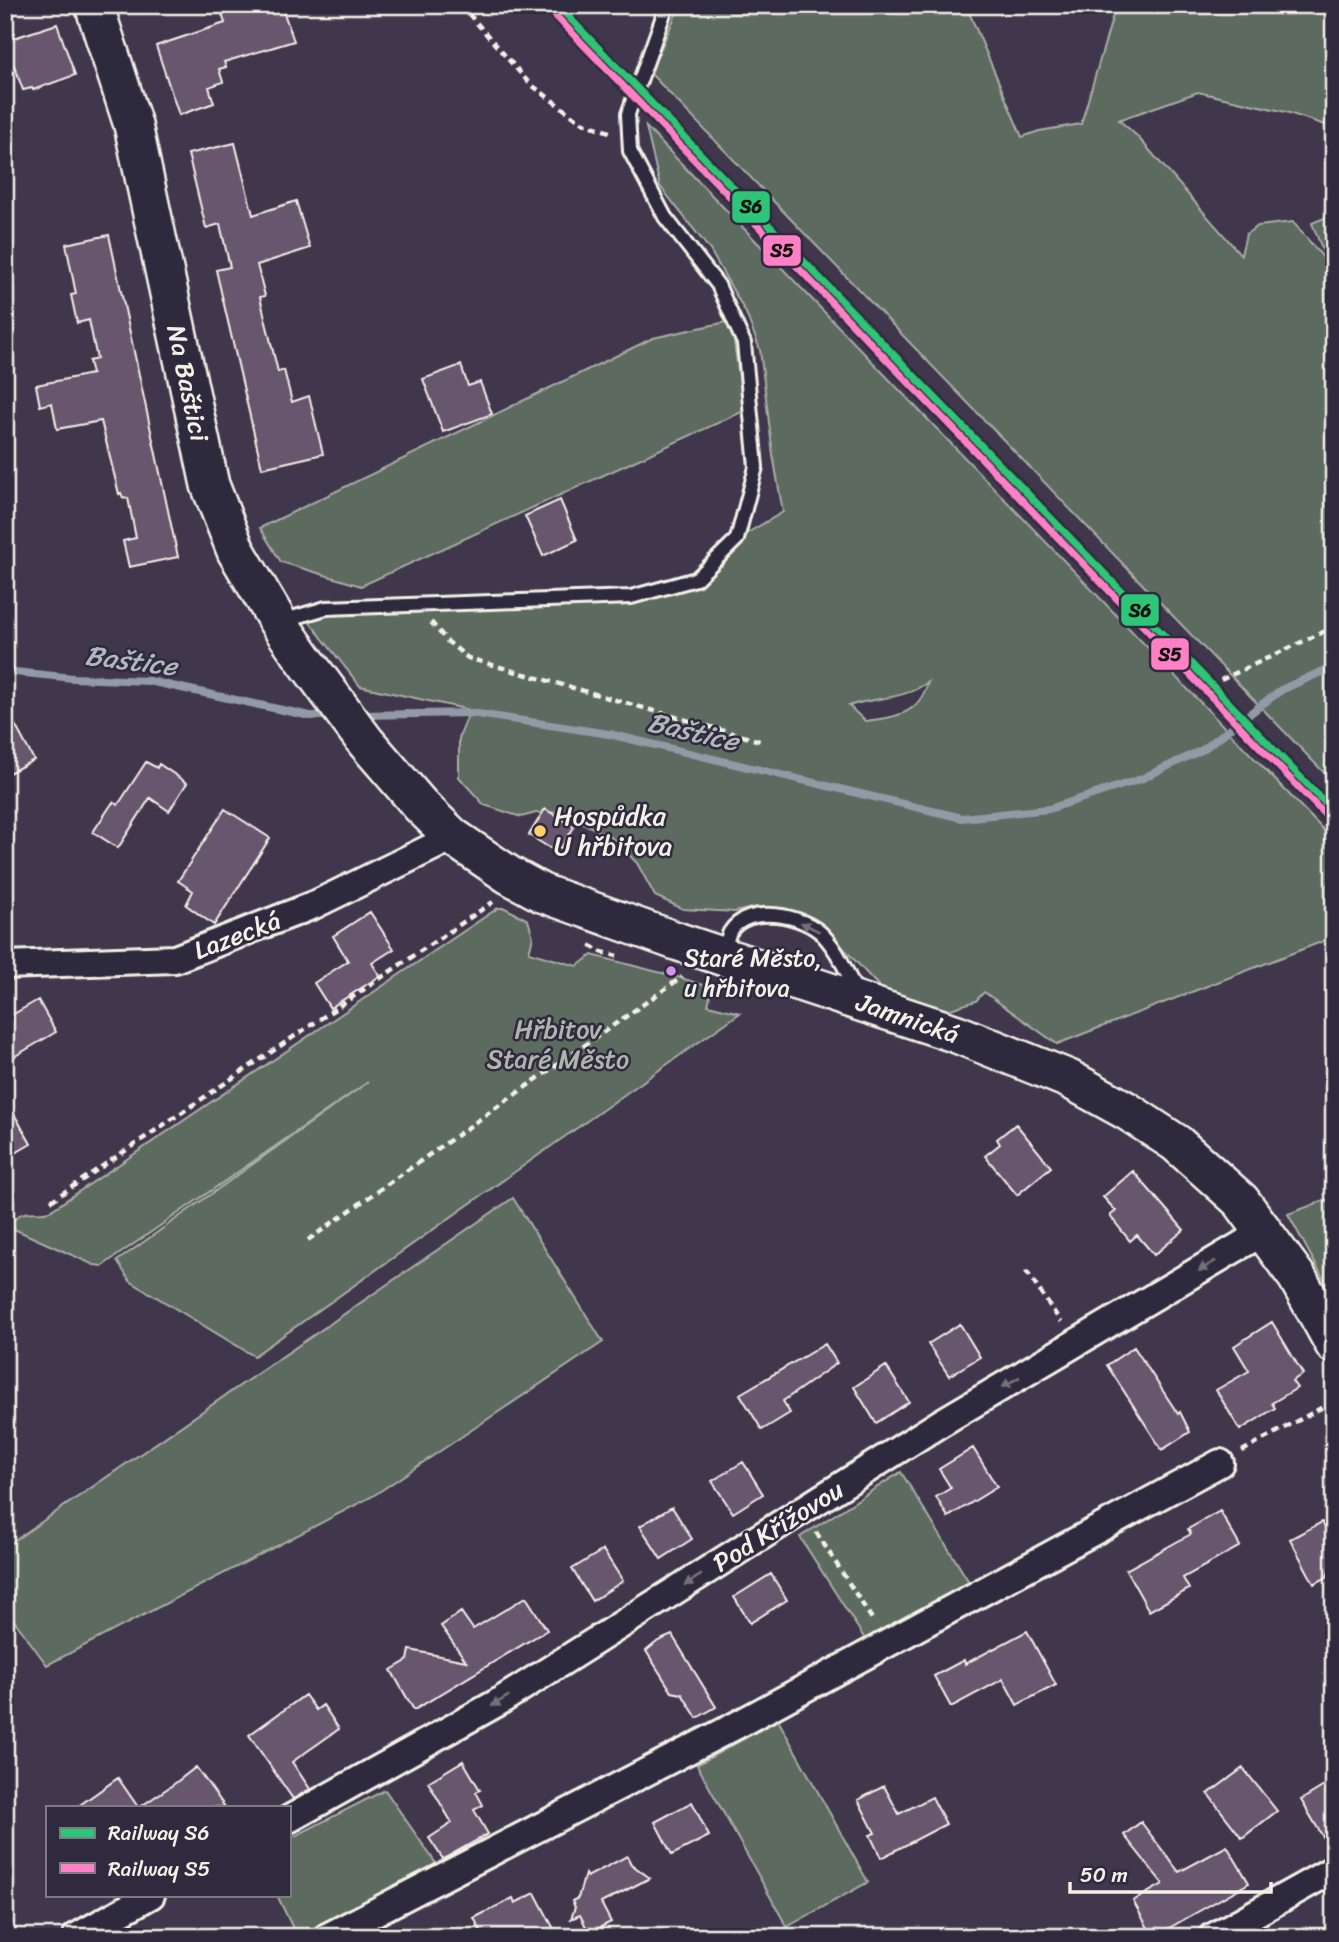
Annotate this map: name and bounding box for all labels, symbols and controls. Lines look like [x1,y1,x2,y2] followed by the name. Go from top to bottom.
[731,190,771,224] line badge: S6
[739,190,763,223] text: S6
[762,234,802,267] line badge: S5
[769,234,794,267] text: S5
[153,320,223,446] street label: Na Baštici
[1120,593,1160,627] line badge: S6
[1128,594,1152,627] text: S6
[82,631,182,691] water label: Baštice
[1150,637,1190,671] line badge: S5
[1157,638,1182,671] text: S5
[643,697,746,766] water label: Baštice
[554,793,672,869] place label: Hospůdka U hřbitova
[532,823,548,839] marker: Hospůdka U hřbitova
[186,897,288,973] street label: Lazecká
[800,921,820,933] one-way arrow
[684,937,822,1009] place label: Staré Město, u hřbitova
[664,964,678,978] marker: Staré Město, u hřbitova
[849,979,966,1057] street label: Jamnická
[487,1006,629,1082] park label: Hřbitov Staré Město
[1197,1260,1216,1273] one-way arrow
[1001,1376,1021,1388] one-way arrow
[703,1467,853,1585] street label: Pod Křížovou
[683,1573,702,1586] one-way arrow
[491,1694,510,1707] one-way arrow
[46,1806,290,1896] legend
[108,1814,209,1852] text: Railway S6
[108,1850,211,1888] text: Railway S5
[1070,1851,1271,1895] scale bar
[1080,1856,1128,1894] text: 50 m

